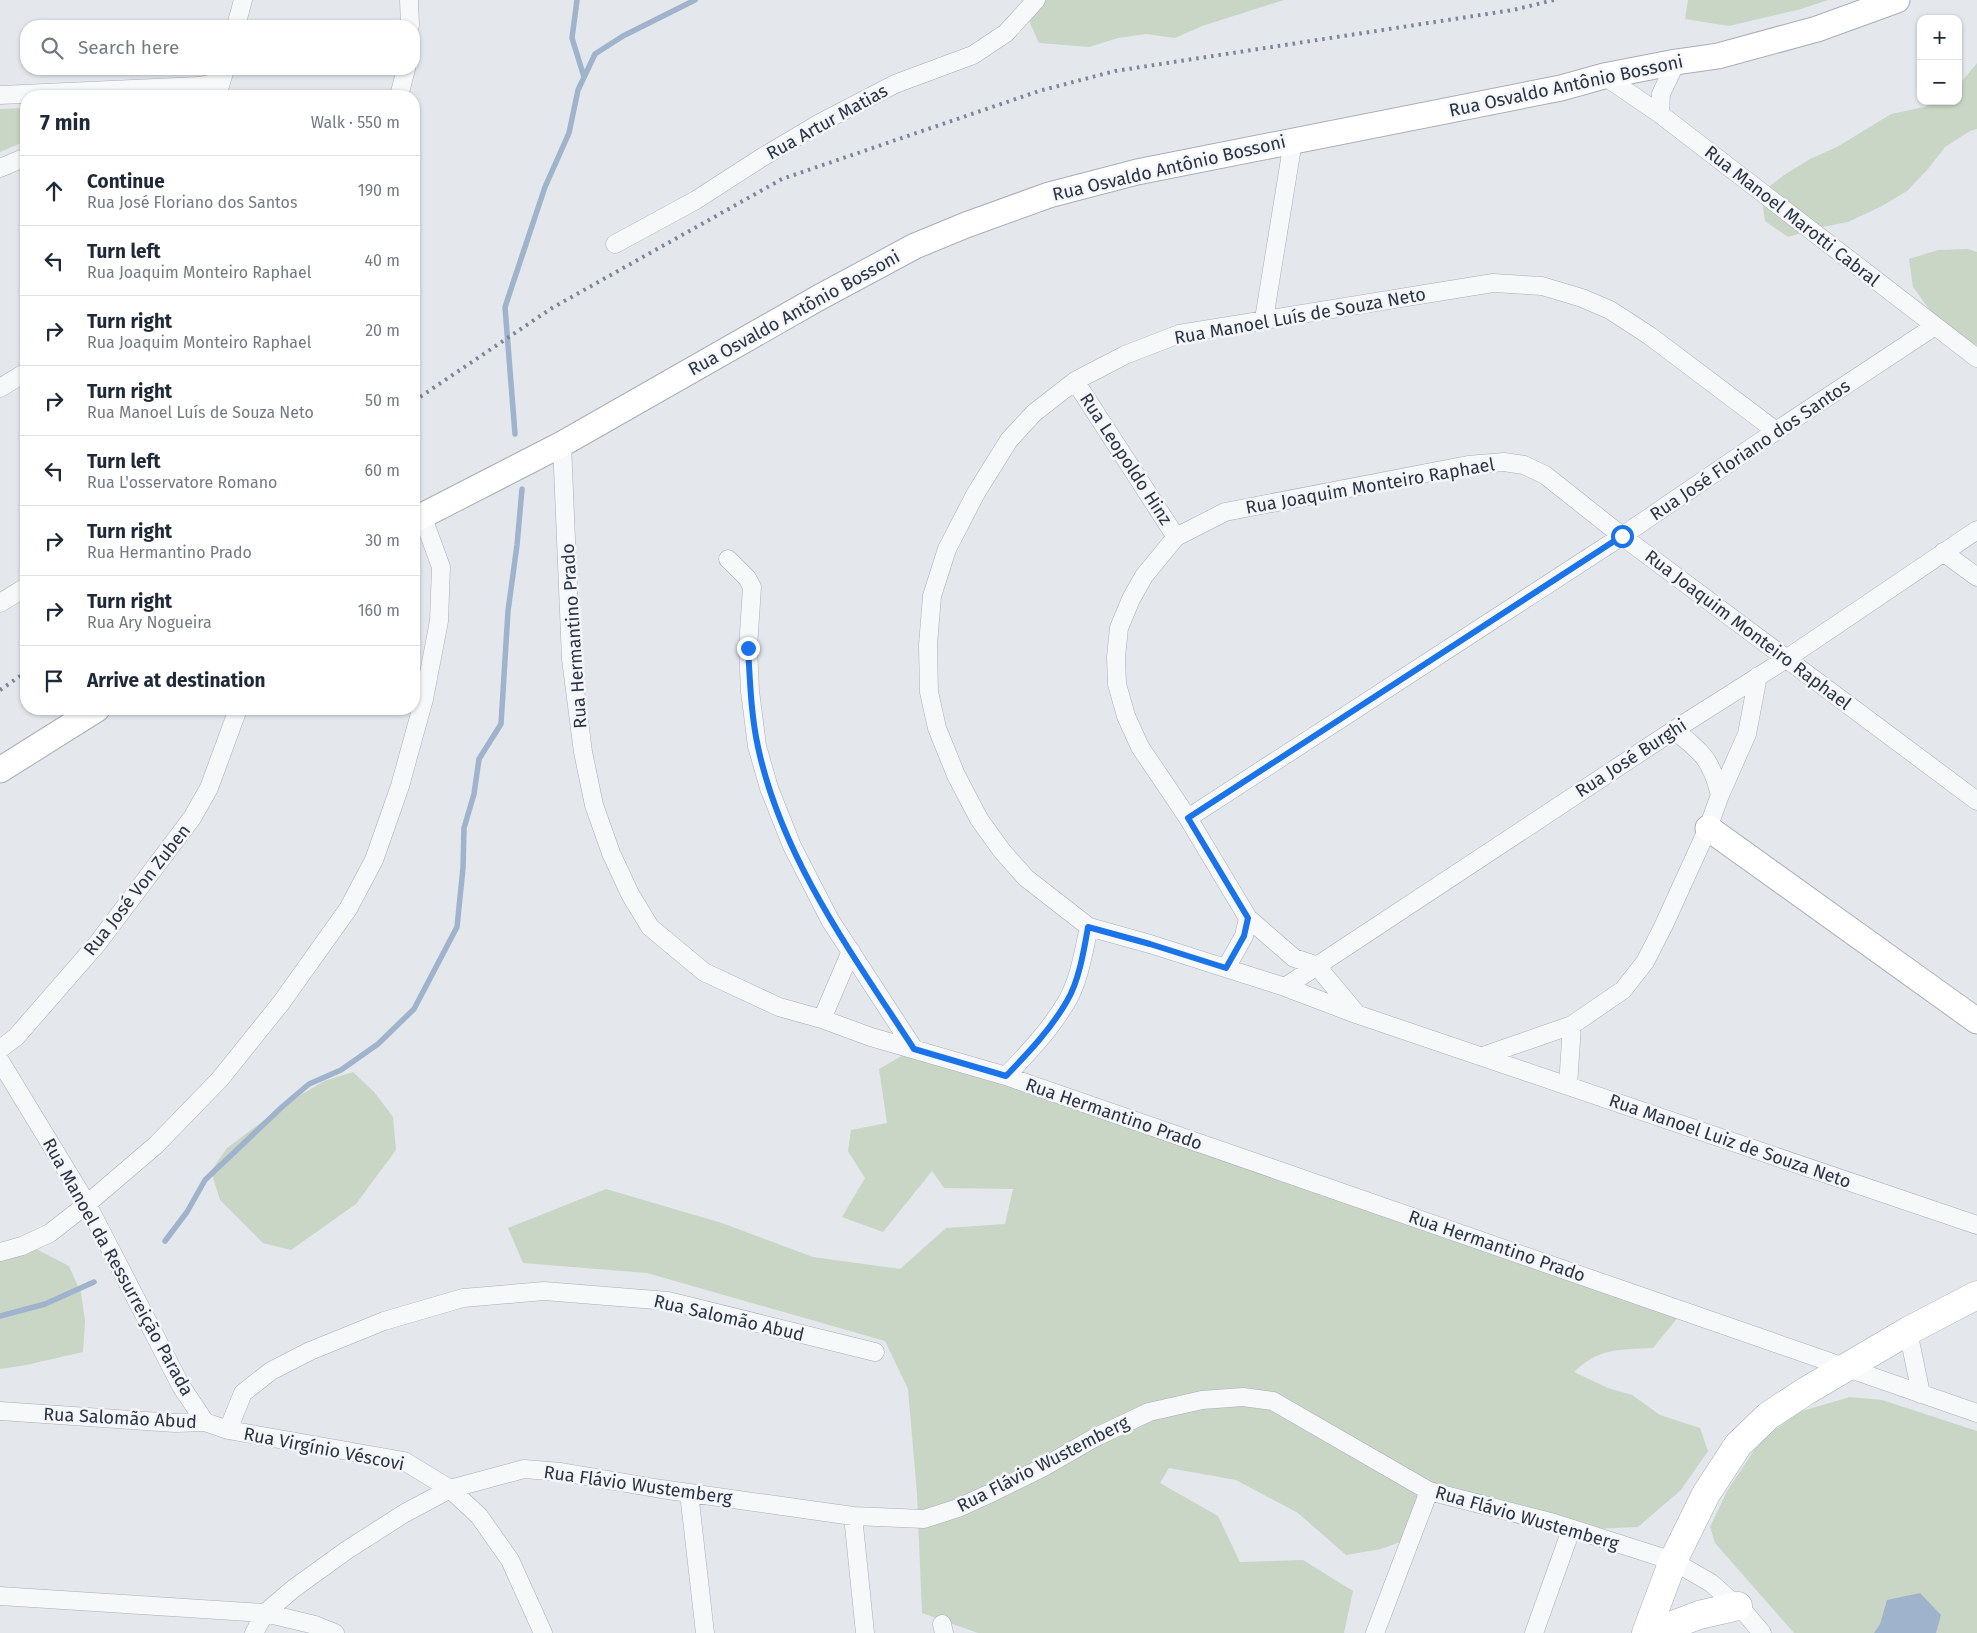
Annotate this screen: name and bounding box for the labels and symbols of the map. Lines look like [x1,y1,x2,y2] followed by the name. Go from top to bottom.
[1447,50,1685,122] street label: Rua Osvaldo Antônio Bossoni
[763,80,891,164] street label: Rua Artur Matias
[1050,130,1288,206] street label: Rua Osvaldo Antônio Bossoni
[1700,141,1884,291] street label: Rua Manoel Marotti Cabral
[684,246,904,380] street label: Rua Osvaldo Antônio Bossoni
[1172,283,1428,349] street label: Rua Manoel Luís de Souza Neto
[1646,375,1854,525] street label: Rua José Floriano dos Santos
[1075,389,1177,529] street label: Rua Leopoldo Hinz
[1244,453,1496,519] street label: Rua Joaquim Monteiro Raphael
[1611,525,1634,548] route start
[557,543,591,729] street label: Rua Hermantino Prado
[1641,545,1855,715] street label: Rua Joaquim Monteiro Raphael
[737,637,760,660] route end
[1571,714,1691,802] street label: Rua José Burghi
[79,820,195,960] street label: Rua José Von Zuben
[1023,1073,1205,1155] street label: Rua Hermantino Prado
[1606,1089,1854,1193] street label: Rua Manoel Luiz de Souza Neto
[38,1134,198,1400] street label: Rua Manoel da Ressurreição Parada
[1406,1205,1588,1287] street label: Rua Hermantino Prado
[652,1290,806,1346] street label: Rua Salomão Abud
[43,1403,197,1433] street label: Rua Salomão Abud
[953,1411,1133,1517] street label: Rua Flávio Wustemberg
[242,1423,406,1475] street label: Rua Virgínio Véscovi
[542,1461,734,1509] street label: Rua Flávio Wustemberg
[1433,1481,1622,1555] street label: Rua Flávio Wustemberg

